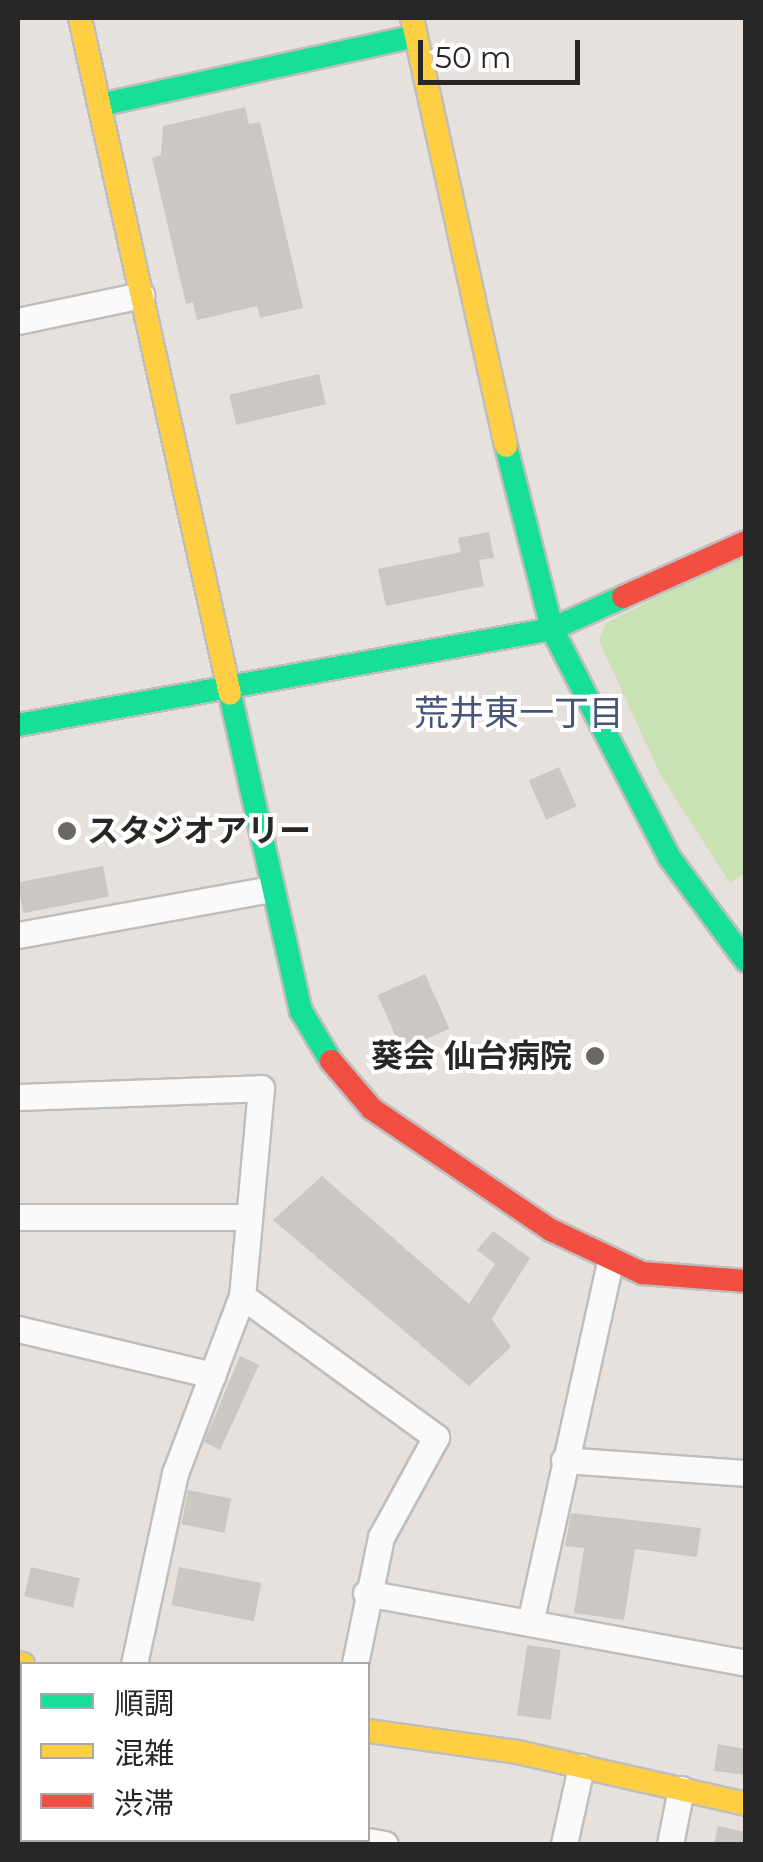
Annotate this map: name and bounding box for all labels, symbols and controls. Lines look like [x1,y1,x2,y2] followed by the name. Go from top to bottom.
[423,20,586,82] scale bar
[435,39,512,76] text: 50 m
[414,692,624,734] district label: 荒井東一丁目
[87,812,311,850] place label: スタジオアリー
[56,820,78,842] marker: スタジオアリー
[371,1037,572,1075] place label: 葵会 仙台病院
[582,1043,608,1069] marker: 葵会 仙台病院
[20,1662,370,1842] legend
[114,1685,174,1722] text: 順調
[114,1735,174,1772] text: 混雑
[114,1785,174,1822] text: 渋滞

